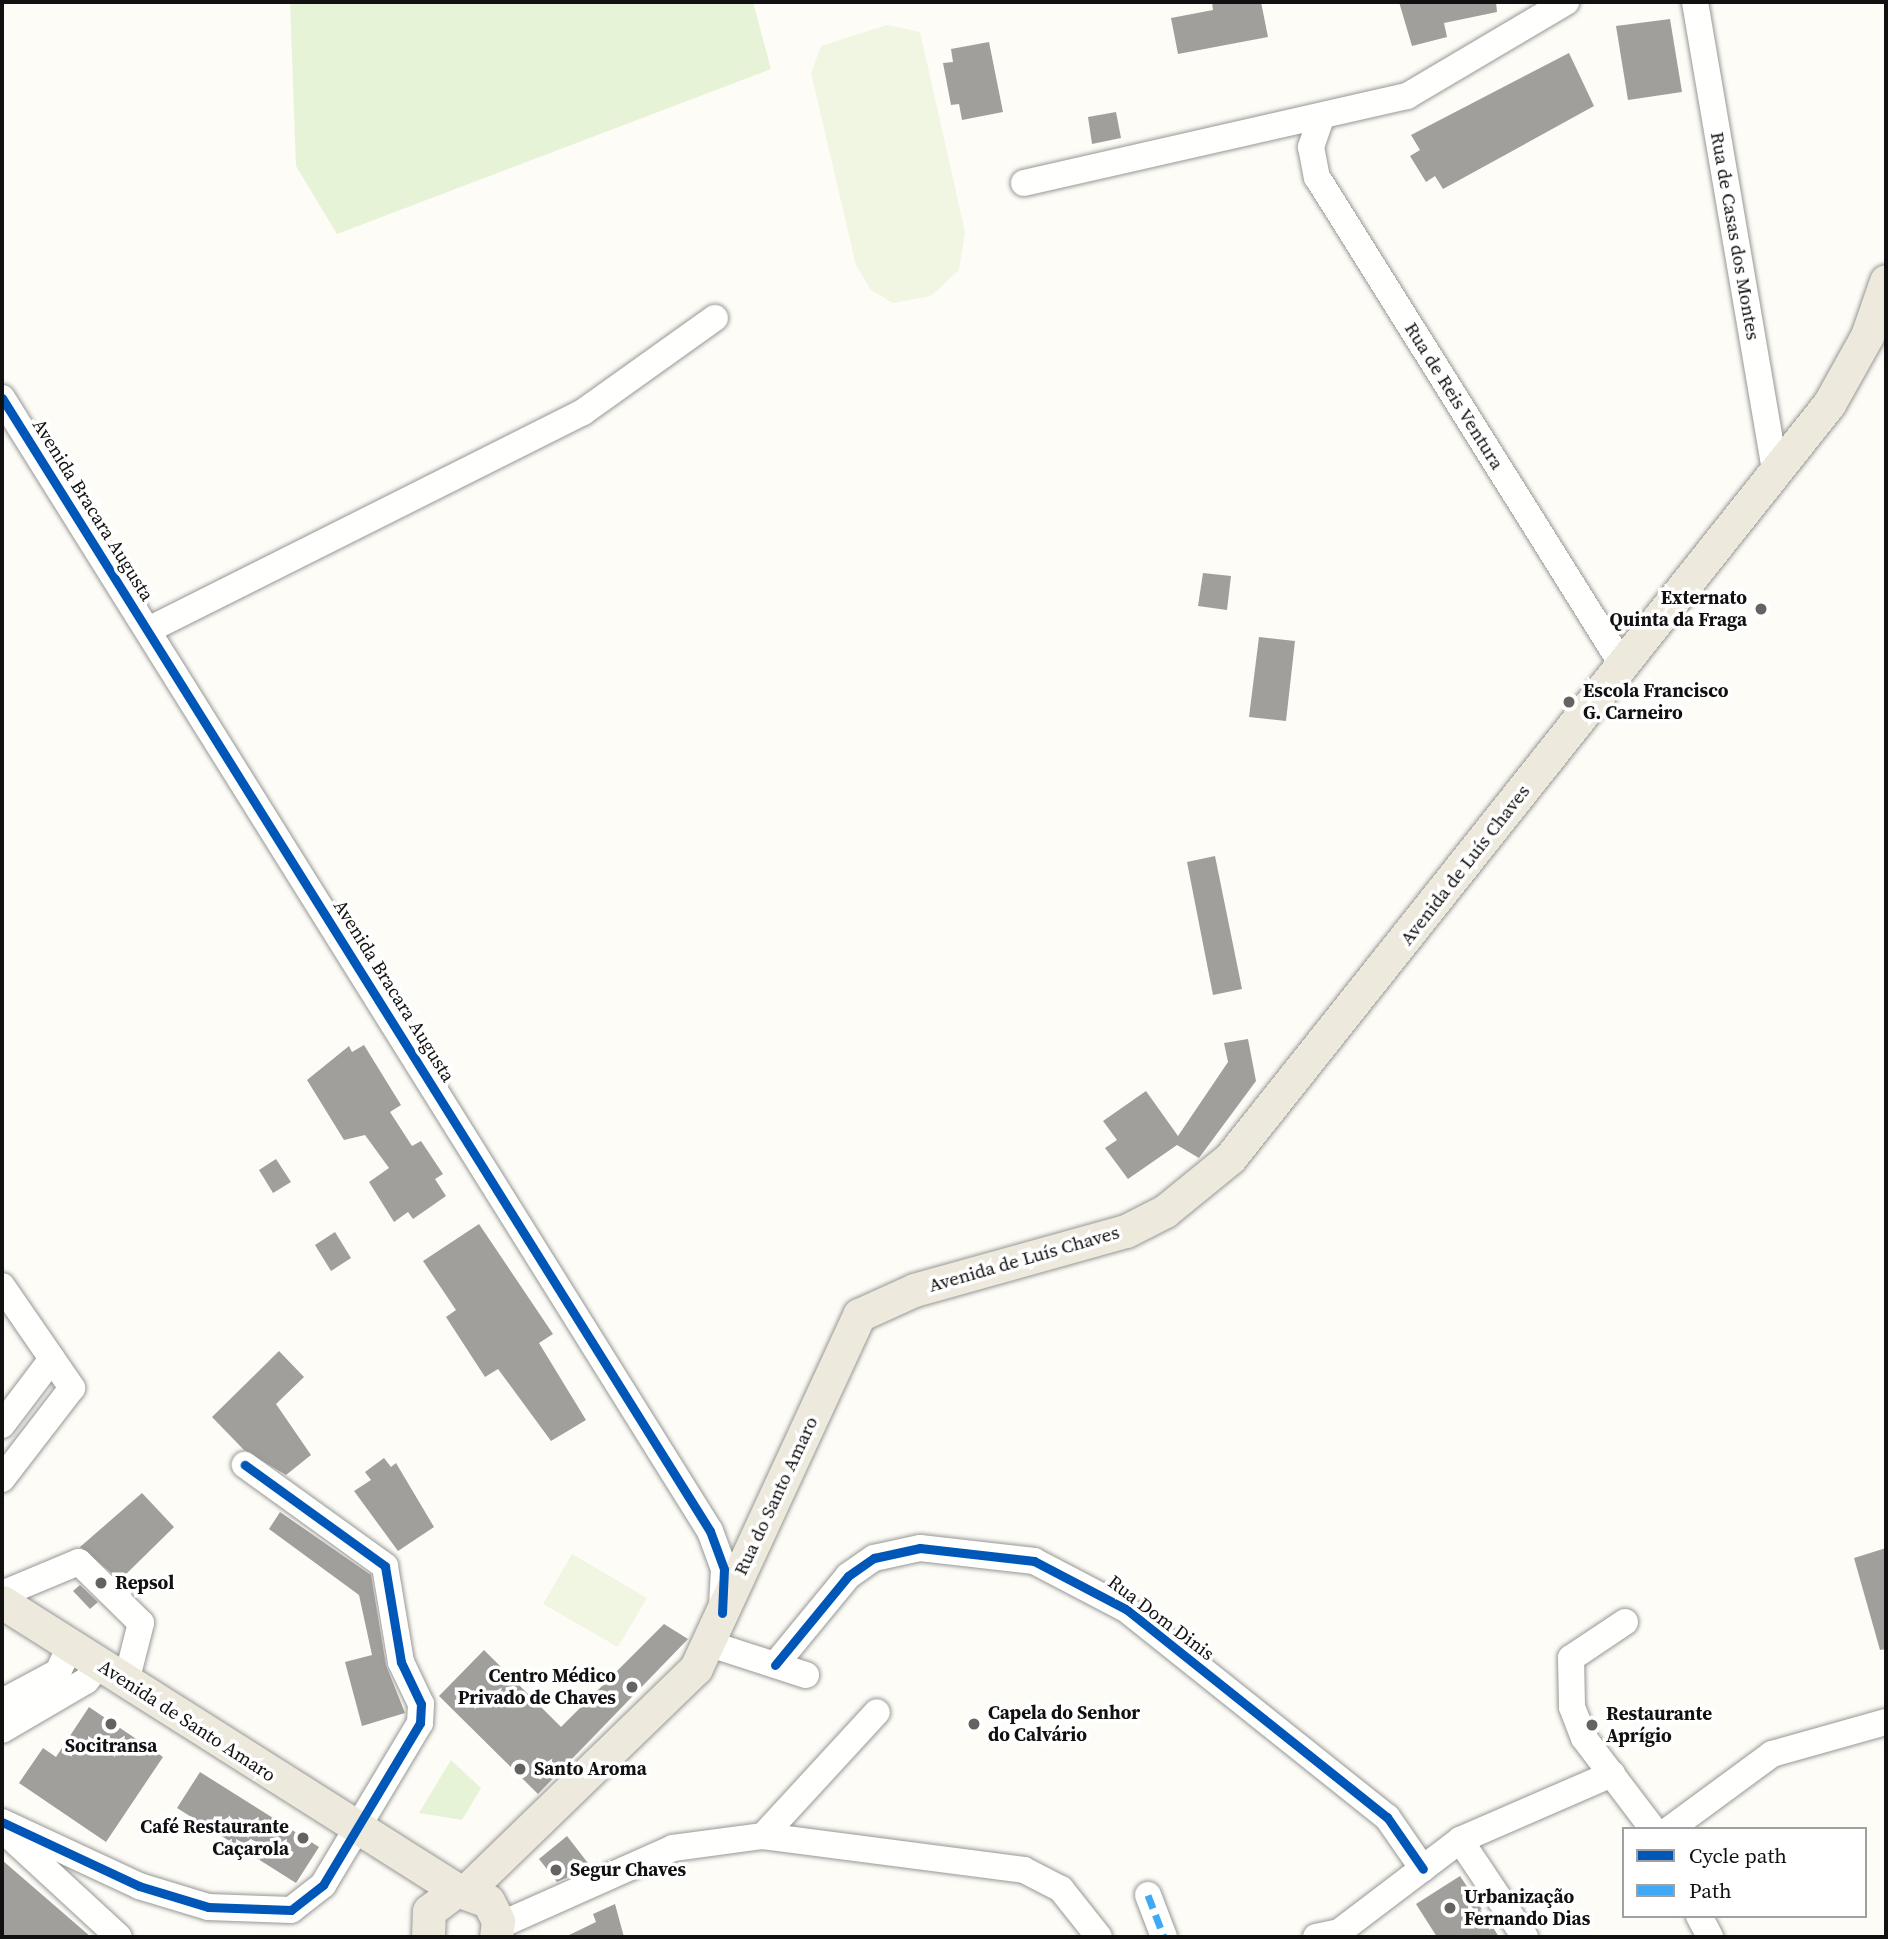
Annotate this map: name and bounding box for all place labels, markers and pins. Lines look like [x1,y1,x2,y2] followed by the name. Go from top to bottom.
[1610,587,1747,631] place label: Externato Quinta da Fraga
[1753,601,1769,617] marker: Externato Quinta da Fraga
[1583,680,1729,724] place label: Escola Francisco G. Carneiro
[1561,694,1577,710] marker: Escola Francisco G. Carneiro
[115,1572,174,1594] place label: Repsol
[93,1575,109,1591] marker: Repsol
[458,1665,616,1709] place label: Centro Médico Privado de Chaves
[622,1677,642,1697] marker: Centro Médico Privado de Chaves
[988,1702,1140,1746] place label: Capela do Senhor do Calvário
[1606,1703,1712,1747] place label: Restaurante Aprígio
[103,1716,119,1732] marker: Socitransa
[966,1716,982,1732] marker: Capela do Senhor do Calvário
[1584,1717,1600,1733] marker: Restaurante Aprígio
[65,1735,157,1757] place label: Socitransa
[534,1758,647,1780] place label: Santo Aroma
[512,1761,528,1777] marker: Santo Aroma
[140,1816,289,1860] place label: Café Restaurante Caçarola
[295,1830,311,1846] marker: Café Restaurante Caçarola
[570,1859,686,1881] place label: Segur Chaves
[548,1862,564,1878] marker: Segur Chaves
[1464,1886,1590,1930] place label: Urbanização Fernando Dias
[1442,1900,1458,1916] marker: Urbanização Fernando Dias

